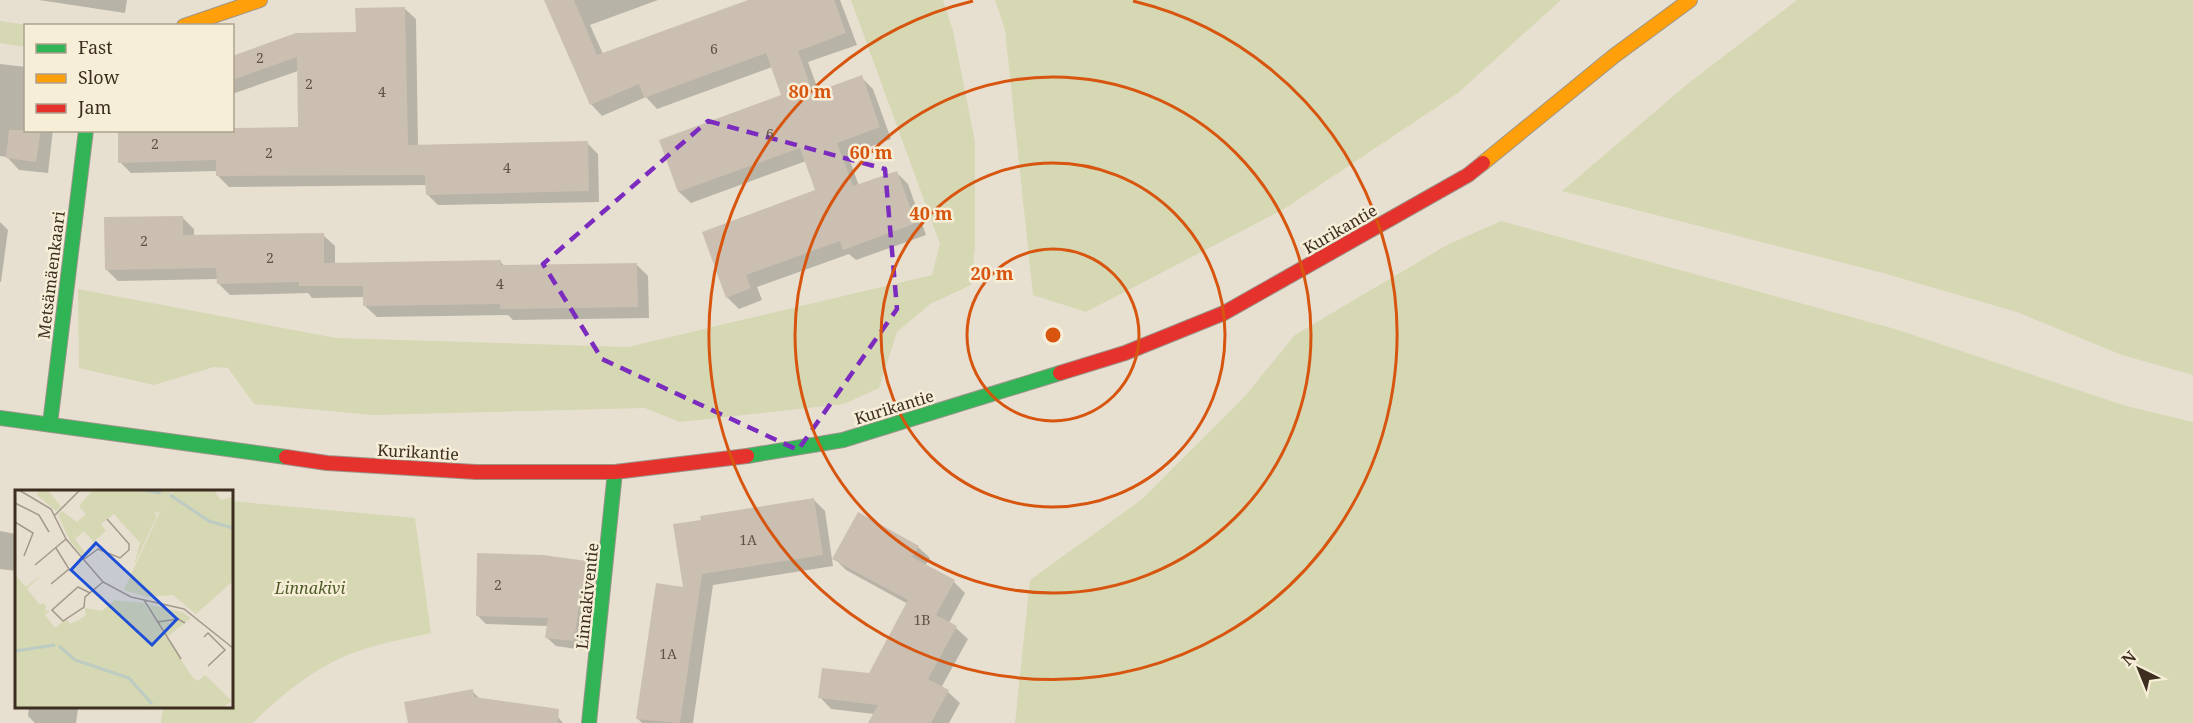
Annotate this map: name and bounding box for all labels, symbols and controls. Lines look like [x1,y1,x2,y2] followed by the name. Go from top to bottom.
[24,24,234,132] legend
[78,35,113,59] text: Fast
[710,39,718,58] house number: 6
[256,48,264,67] house number: 2
[78,65,120,89] text: Slow
[305,74,313,93] house number: 2
[789,79,832,103] text: 80 m
[378,82,386,101] house number: 4
[77,95,112,119] text: Jam
[766,124,774,143] house number: 6
[151,134,159,153] house number: 2
[850,140,893,164] text: 60 m
[265,143,273,162] house number: 2
[503,158,511,177] house number: 4
[1299,199,1381,259] street label: Kurikantie
[910,201,953,225] text: 40 m
[32,210,70,340] street label: Metsämäenkaari
[140,231,148,250] house number: 2
[266,248,274,267] house number: 2
[971,261,1014,285] text: 20 m
[496,274,504,293] house number: 4
[1043,325,1063,345] centre of rings
[852,385,936,429] street label: Kurikantie
[377,439,459,465] street label: Kurikantie
[15,490,232,708] inset map
[739,530,757,549] house number: 1A
[570,542,604,650] street label: Linnakiventie
[494,575,502,594] house number: 2
[274,577,345,599] park label: Linnakivi
[914,610,930,629] house number: 1B
[2109,639,2169,699] north arrow
[659,644,677,663] house number: 1A
[2117,645,2141,670] text: N

